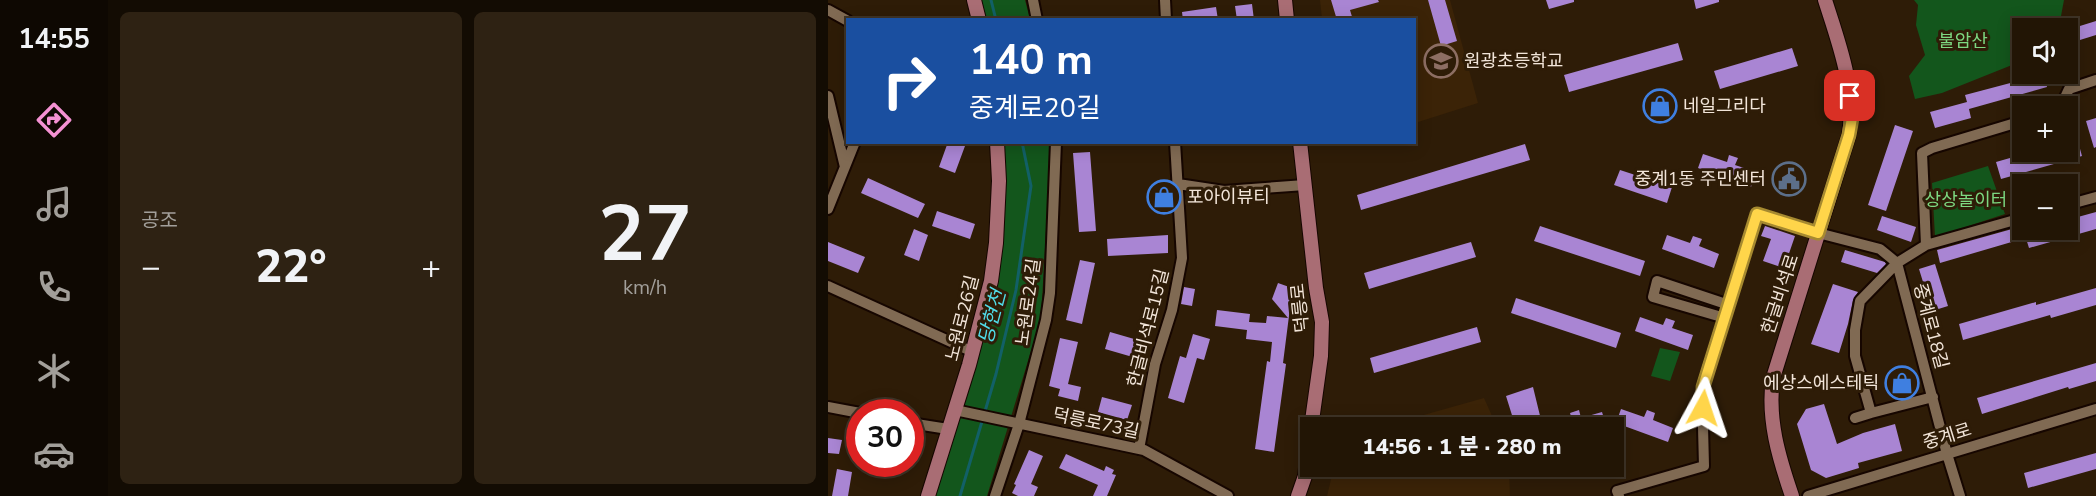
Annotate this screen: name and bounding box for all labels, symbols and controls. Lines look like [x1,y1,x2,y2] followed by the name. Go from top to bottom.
[2012,18,2078,240] map controls
[2012,18,2078,84] button: sound
[18,21,90,58] text: 14:55
[1938,29,1988,53] park label: 불암산
[969,32,1093,89] text: 140 m
[870,42,948,120] icon: right
[1423,43,1459,79] school or university icon: 원광초등학교
[1464,49,1563,73] place label: 원광초등학교
[1824,70,1875,121] pin
[1833,79,1866,112] icon: arrive
[1642,88,1678,124] shop icon: 네일그리다
[969,90,1101,127] text: 중계로20길
[1683,94,1766,118] place label: 네일그리다
[2012,96,2078,162] button: +
[33,99,75,141] icon: directions
[1771,161,1807,197] public building icon: 중계1동 주민센터
[1635,167,1766,191] place label: 중계1동 주민센터
[2012,174,2078,240] button: −
[1146,179,1182,215] shop icon: 포아이뷰티
[598,181,692,288] text: 27
[33,183,75,225] icon: music
[1187,185,1270,209] place label: 포아이뷰티
[1925,188,2007,212] park label: 상상놀이터
[141,207,178,234] text: 공조
[255,237,327,298] text: 22°
[141,245,161,290] text: −
[421,245,441,290] text: +
[1756,251,1804,337] street label: 한글비석로
[1010,257,1046,347] street label: 노원로24길
[33,266,75,308] icon: phone
[1122,266,1174,390] street label: 한글비석로15길
[940,272,984,364] street label: 노원로26길
[623,274,667,301] text: km/h
[1908,280,1954,372] street label: 중계로18길
[1285,282,1315,334] street label: 덕릉로
[972,284,1013,347] water label: 당현천
[33,350,75,392] icon: climate
[1884,365,1920,401] shop icon: 에상스에스테틱
[1763,371,1879,395] place label: 에상스에스테틱
[1671,376,1735,440] position arrow
[846,399,924,477] speed limit sign: 30
[1051,402,1141,444] street label: 덕릉로73길
[1920,417,1974,455] street label: 중계로
[1362,432,1562,462] text: 14:56 · 1 분 · 280 m
[33,433,75,475] icon: car

